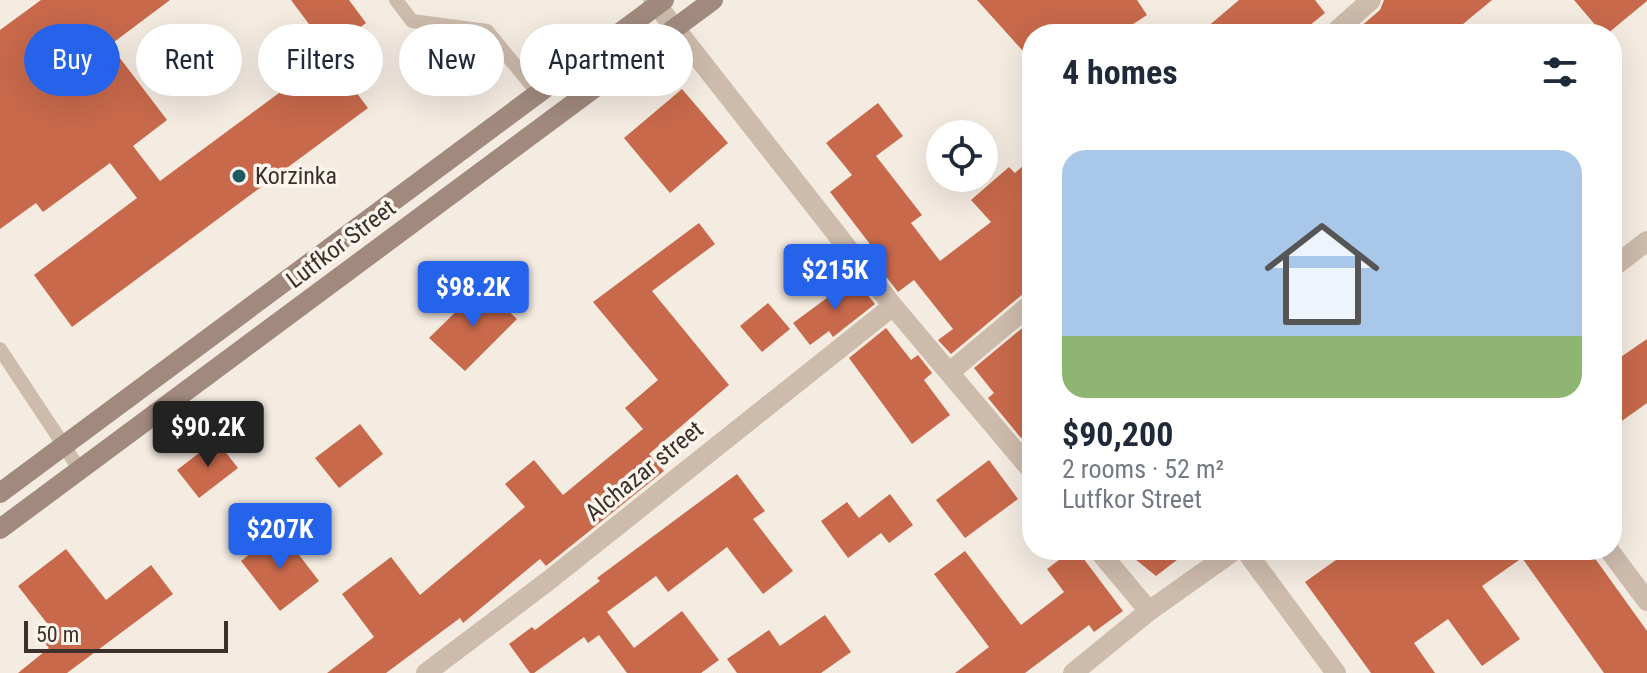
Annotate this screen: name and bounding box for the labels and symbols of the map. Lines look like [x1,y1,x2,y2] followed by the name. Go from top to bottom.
[255,162,337,190] place label: Korzinka
[230,167,248,185] marker: Korzinka
[281,194,401,294] street label: Lutfkor Street
[779,244,891,312] pin: $215K
[408,261,538,329] pin: $98.2K
[143,401,273,469] pin: $90.2K
[580,415,708,527] street label: Alchazar street
[224,503,336,571] pin: $207K
[24,617,228,653] scale bar

